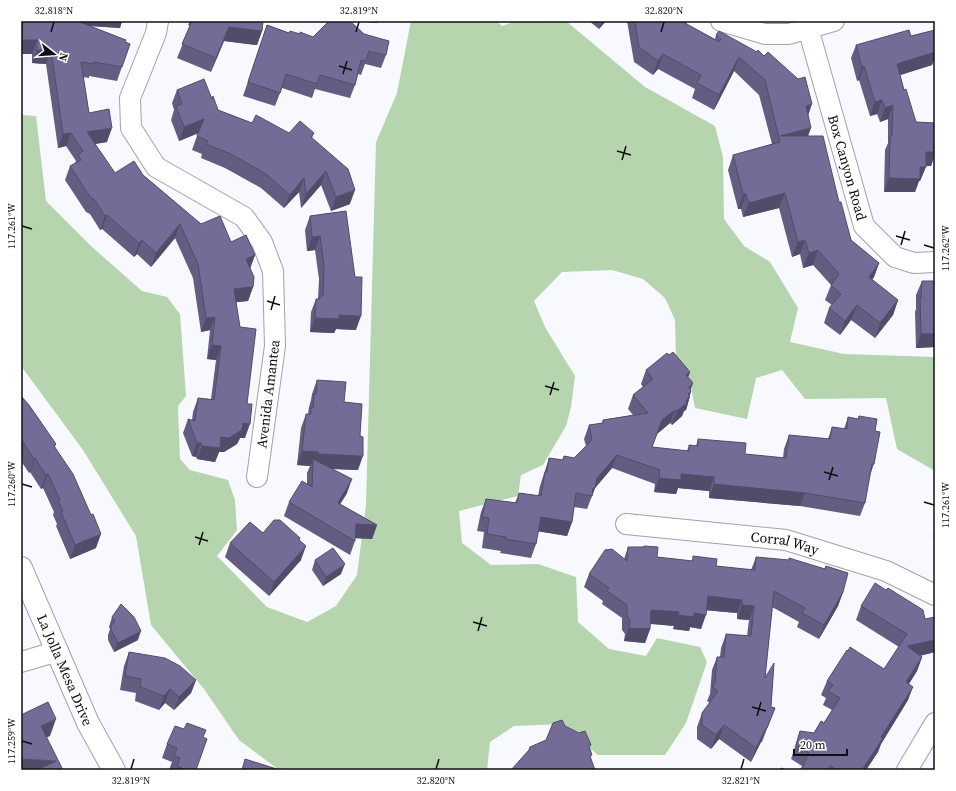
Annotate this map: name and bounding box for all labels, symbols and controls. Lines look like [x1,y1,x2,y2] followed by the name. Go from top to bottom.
[35,4,73,17] text: 32.818°N
[340,4,378,17] text: 32.819°N
[645,4,683,17] text: 32.820°N
[34,34,74,74] north arrow
[55,51,71,63] text: N
[823,112,872,223] street label: Box Canyon Road
[5,203,18,249] text: 117.261°W
[939,225,952,271] text: 117.262°W
[251,338,285,449] street label: Avenida Amantea
[5,461,18,507] text: 117.260°W
[939,482,952,528] text: 117.261°W
[750,527,822,560] street label: Corral Way
[32,611,98,729] street label: La Jolla Mesa Drive
[5,718,18,764] text: 117.259°W
[794,731,847,757] scale bar
[800,737,826,753] text: 20 m
[112,774,150,787] text: 32.819°N
[417,774,455,787] text: 32.820°N
[722,774,760,787] text: 32.821°N

